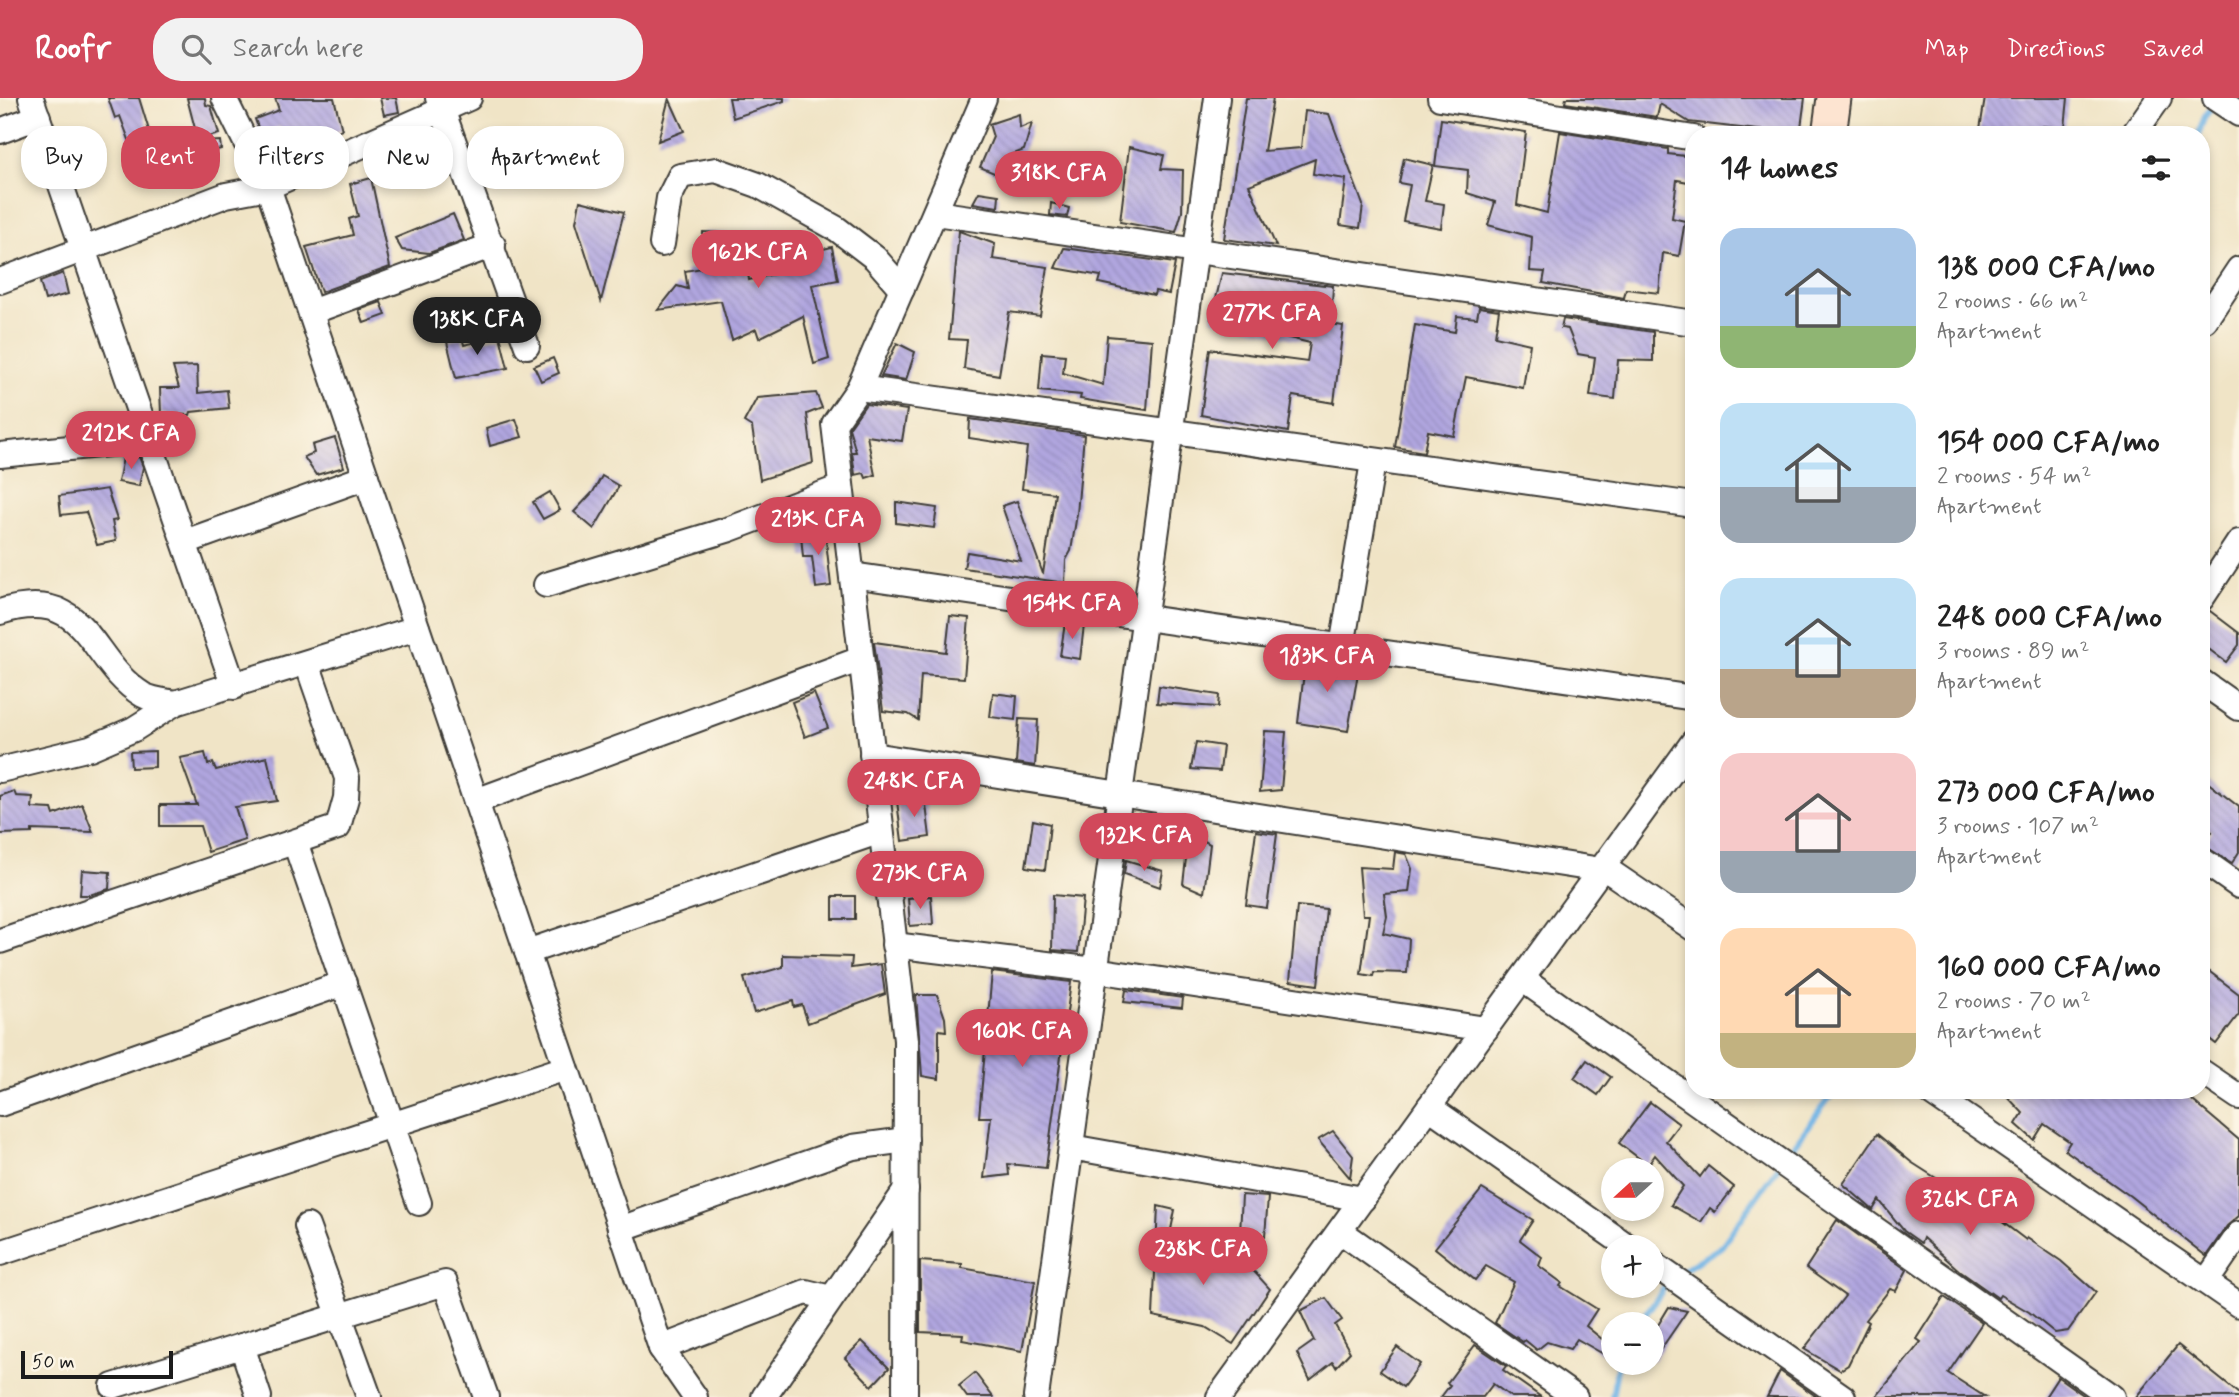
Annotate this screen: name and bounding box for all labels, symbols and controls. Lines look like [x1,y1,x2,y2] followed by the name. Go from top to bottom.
[153,18,643,81] search box
[35,27,111,71] text: Roofr
[177,30,215,68] icon: search
[233,32,364,66] text: Search here
[1925,34,1969,65] text: Map
[2007,34,2105,65] text: Directions
[2143,34,2204,65] text: Saved
[21,126,107,189] chip: Buy
[121,126,220,189] chip: Rent
[234,126,349,189] chip: Filters
[363,126,453,189] chip: New
[467,126,624,189] chip: Apartment
[1720,149,1838,188] text: 14 homes
[2137,149,2175,187] icon: filters
[987,152,1131,211] pin: 318K CFA
[1011,159,1107,189] text: 318K CFA
[686,230,830,290] pin: 162K CFA
[708,238,808,268] text: 162K CFA
[1937,248,2155,287] text: 138 000 CFA/mo
[1776,256,1860,340] icon: home
[1937,287,2088,317] text: 2 rooms · 66 m²
[1200,292,1344,351] pin: 277K CFA
[405,298,549,357] pin: 138K CFA
[1222,299,1322,329] text: 277K CFA
[429,305,525,335] text: 138K CFA
[1937,317,2042,347] text: Apartment
[59,412,203,471] pin: 212K CFA
[82,419,180,449] text: 212K CFA
[1937,423,2160,462] text: 154 000 CFA/mo
[1776,431,1860,515] icon: home
[1937,462,2091,492] text: 2 rooms · 54 m²
[1937,492,2042,522] text: Apartment
[746,498,890,557] pin: 213K CFA
[771,505,865,535] text: 213K CFA
[1000,582,1144,641] pin: 154K CFA
[1022,589,1122,619] text: 154K CFA
[1937,598,2162,637] text: 248 000 CFA/mo
[1776,606,1860,690] icon: home
[1255,634,1399,694] pin: 183K CFA
[1937,637,2089,667] text: 3 rooms · 89 m²
[1279,642,1375,672] text: 183K CFA
[1937,667,2042,697] text: Apartment
[842,760,986,819] pin: 248K CFA
[863,767,965,797] text: 248K CFA
[1937,773,2155,812] text: 273 000 CFA/mo
[1776,781,1860,865] icon: home
[1937,812,2099,842] text: 3 rooms · 107 m²
[1072,814,1216,873] pin: 132K CFA
[1095,821,1193,851] text: 132K CFA
[1937,842,2042,872] text: Apartment
[848,852,992,911] pin: 273K CFA
[872,859,968,889] text: 273K CFA
[1937,948,2161,987] text: 160 000 CFA/mo
[1776,956,1860,1040] icon: home
[1937,987,2091,1017] text: 2 rooms · 70 m²
[950,1010,1094,1069] pin: 160K CFA
[972,1017,1072,1047] text: 160K CFA
[1937,1017,2042,1047] text: Apartment
[1601,1158,1664,1222] north arrow
[1601,1158,1664,1375] map controls
[1898,1178,2042,1237] pin: 326K CFA
[1922,1185,2018,1215] text: 326K CFA
[1131,1228,1275,1287] pin: 238K CFA
[1155,1235,1252,1265] text: 238K CFA
[1601,1235,1664,1298] button: +
[1601,1312,1664,1375] button: −
[21,1348,173,1380] scale bar
[32,1350,75,1375] text: 50 m

